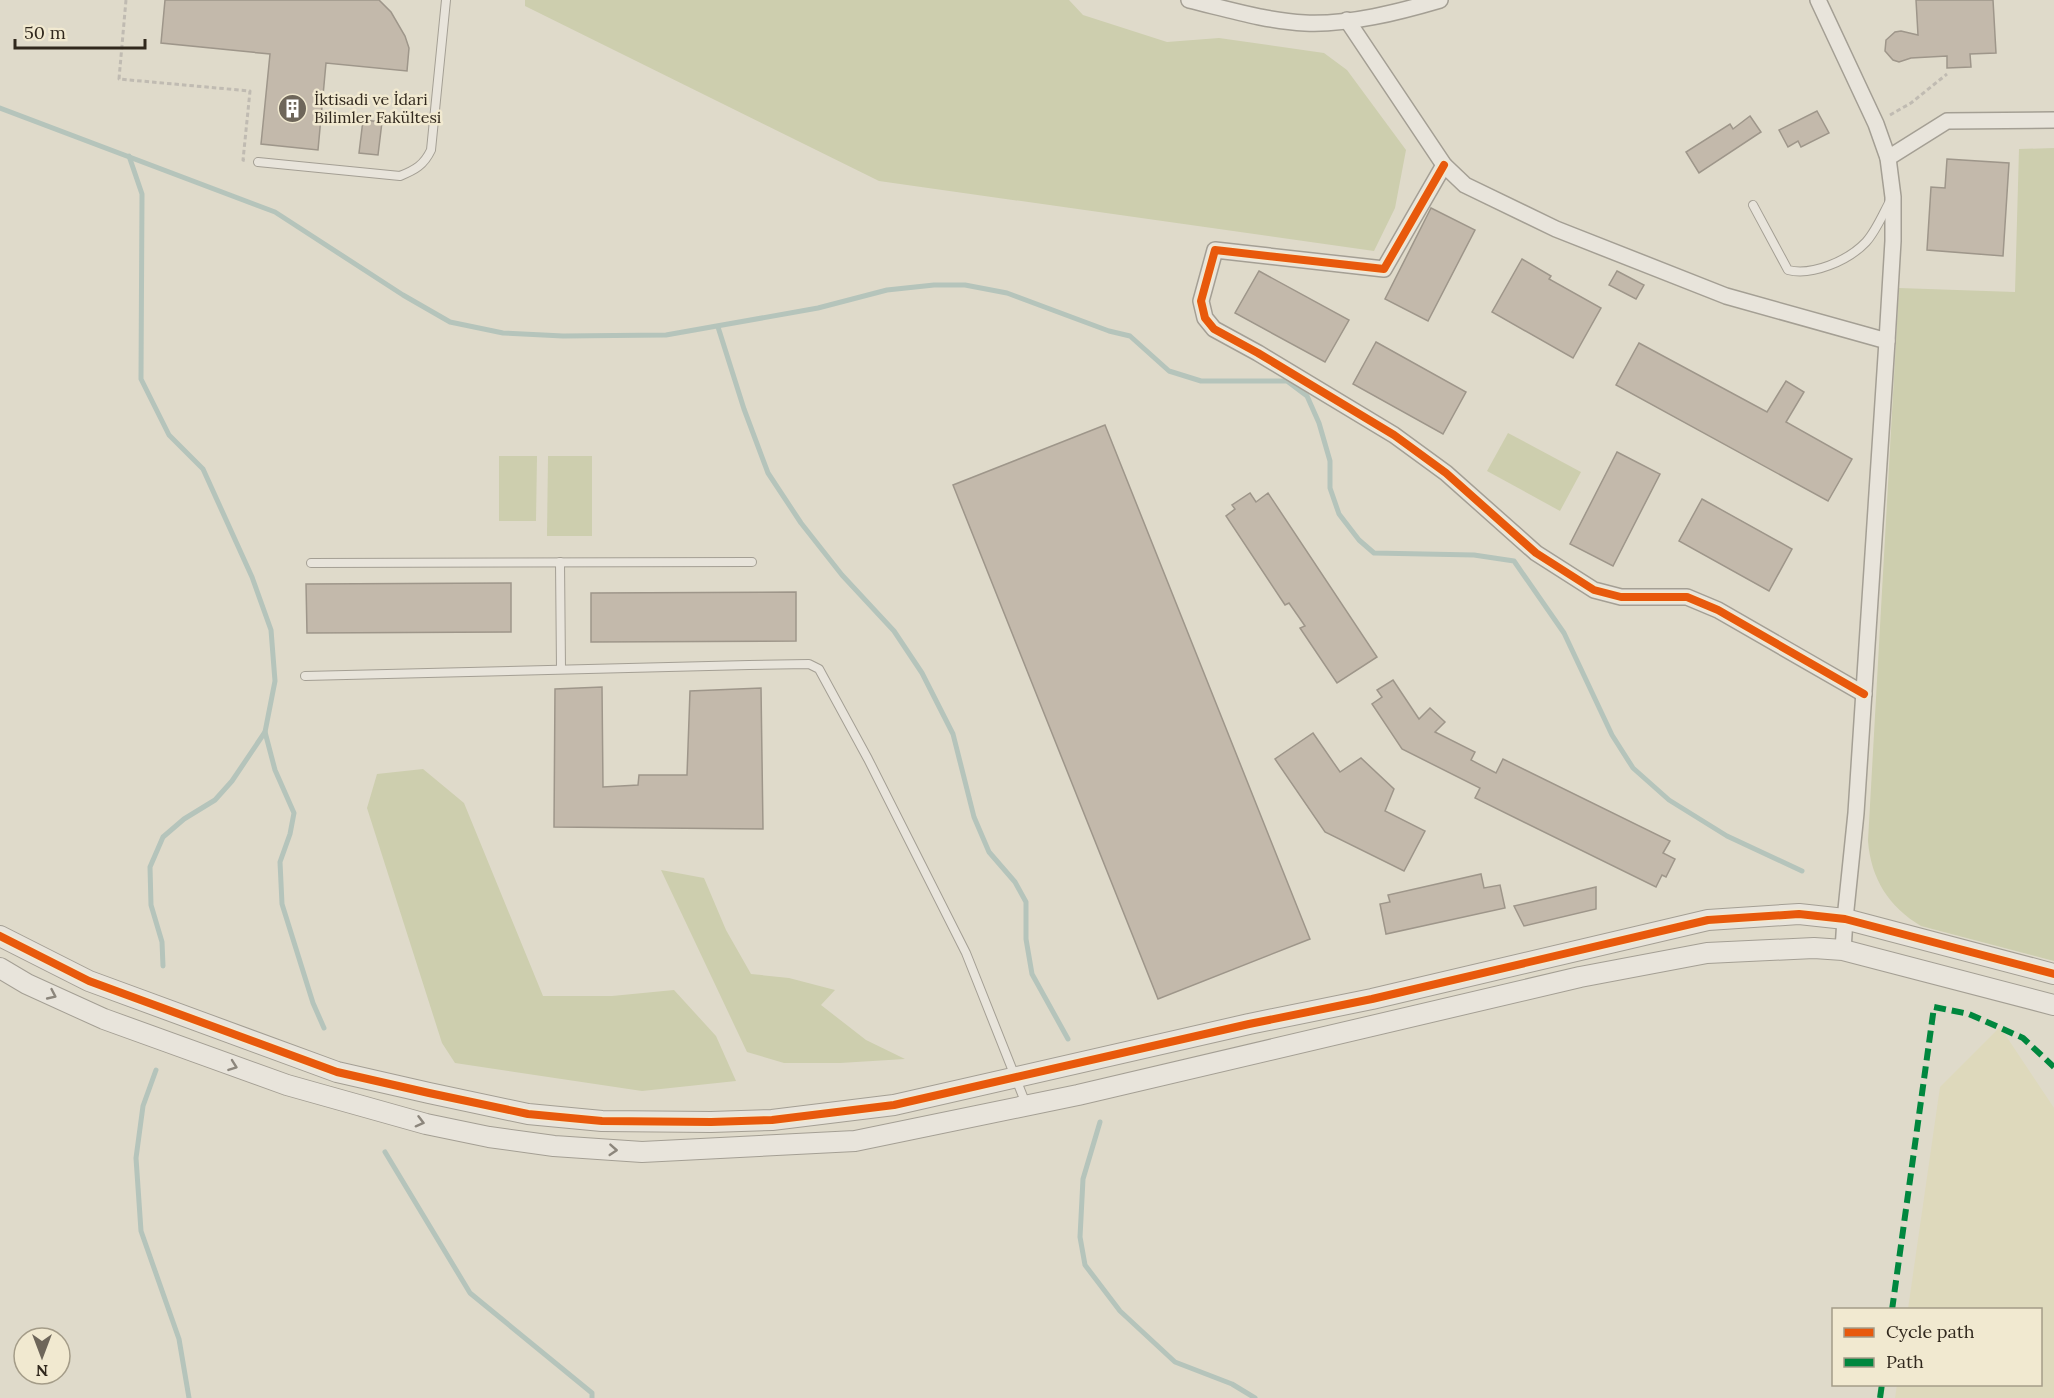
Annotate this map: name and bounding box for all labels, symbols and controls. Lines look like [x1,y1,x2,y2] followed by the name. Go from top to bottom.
[15,12,146,50] scale bar
[24,21,66,44] text: 50 m
[314,89,441,127] place label: İktisadi ve İdari Bilimler Fakültesi
[277,92,309,124] building icon: İktisadi ve İdari Bilimler Fakültesi
[45,988,56,1000] one-way arrow
[227,1059,238,1071] one-way arrow
[415,1114,425,1127] one-way arrow
[608,1144,617,1157] one-way arrow
[1832,1308,2042,1386] legend
[1886,1320,1975,1343] text: Cycle path
[12,1326,72,1386] north arrow
[1886,1350,1924,1373] text: Path
[36,1361,48,1381] text: N

